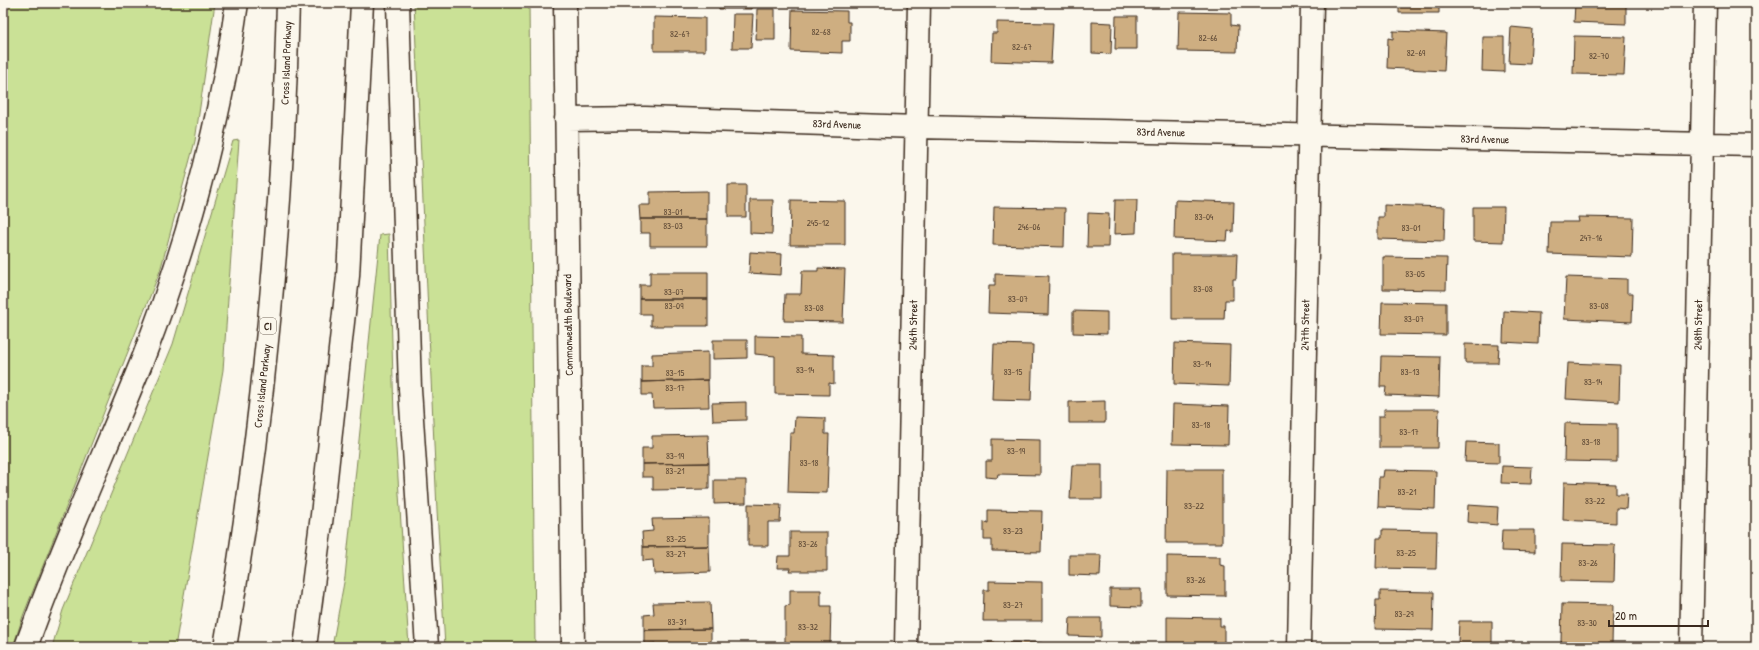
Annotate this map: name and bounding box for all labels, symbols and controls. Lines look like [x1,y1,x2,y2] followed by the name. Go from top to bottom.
[278,20,294,105] street label: Cross Island Parkway
[811,26,831,38] house number: 82-68
[670,28,690,40] house number: 82-67
[1199,32,1218,44] house number: 82-66
[1012,41,1032,53] house number: 82-67
[1407,47,1426,59] house number: 82-69
[1589,50,1609,62] house number: 82-70
[812,116,862,132] street label: 83rd Avenue
[1137,125,1186,139] street label: 83rd Avenue
[1461,132,1510,146] street label: 83rd Avenue
[664,206,682,218] house number: 83-01
[1195,211,1214,223] house number: 83-04
[807,217,830,229] house number: 245-12
[663,220,683,232] house number: 83-03
[1018,221,1041,233] house number: 246-06
[1402,222,1420,234] house number: 83-01
[1580,232,1603,244] house number: 247-16
[1405,268,1425,280] house number: 83-05
[560,273,576,376] street label: Commonwealth Boulevard
[1193,283,1213,295] house number: 83-08
[664,286,685,298] house number: 83-07
[1008,293,1029,305] house number: 83-07
[1298,299,1312,351] street label: 247th Street
[1691,299,1705,350] street label: 248th Street
[665,300,684,312] house number: 83-09
[906,300,920,350] street label: 246th Street
[1589,300,1609,312] house number: 83-08
[804,302,824,314] house number: 83-08
[1404,313,1425,325] house number: 83-07
[260,318,276,334] road number: CI
[251,343,273,429] street label: Cross Island Parkway
[1193,358,1212,370] house number: 83-14
[796,364,815,376] house number: 83-14
[1004,366,1023,378] house number: 83-15
[1401,366,1419,378] house number: 83-13
[666,367,685,379] house number: 83-15
[1584,376,1603,388] house number: 83-14
[665,382,685,394] house number: 83-17
[1192,419,1210,431] house number: 83-18
[1399,426,1419,438] house number: 83-17
[1582,436,1600,448] house number: 83-18
[1007,445,1026,457] house number: 83-19
[666,450,685,462] house number: 83-19
[800,457,818,469] house number: 83-18
[665,465,685,477] house number: 83-21
[1397,486,1417,498] house number: 83-21
[1585,495,1606,507] house number: 83-22
[1184,500,1205,512] house number: 83-22
[1003,525,1023,537] house number: 83-23
[666,533,686,545] house number: 83-25
[798,538,818,550] house number: 83-26
[1396,547,1416,559] house number: 83-25
[666,548,687,560] house number: 83-27
[1578,557,1598,569] house number: 83-26
[1186,574,1206,586] house number: 83-26
[1003,599,1024,611] house number: 83-27
[1609,602,1708,628] scale bar
[1615,607,1637,624] text: 20 m
[1394,608,1414,620] house number: 83-29
[668,616,686,628] house number: 83-31
[1577,617,1597,629] house number: 83-30
[798,621,819,633] house number: 83-32

